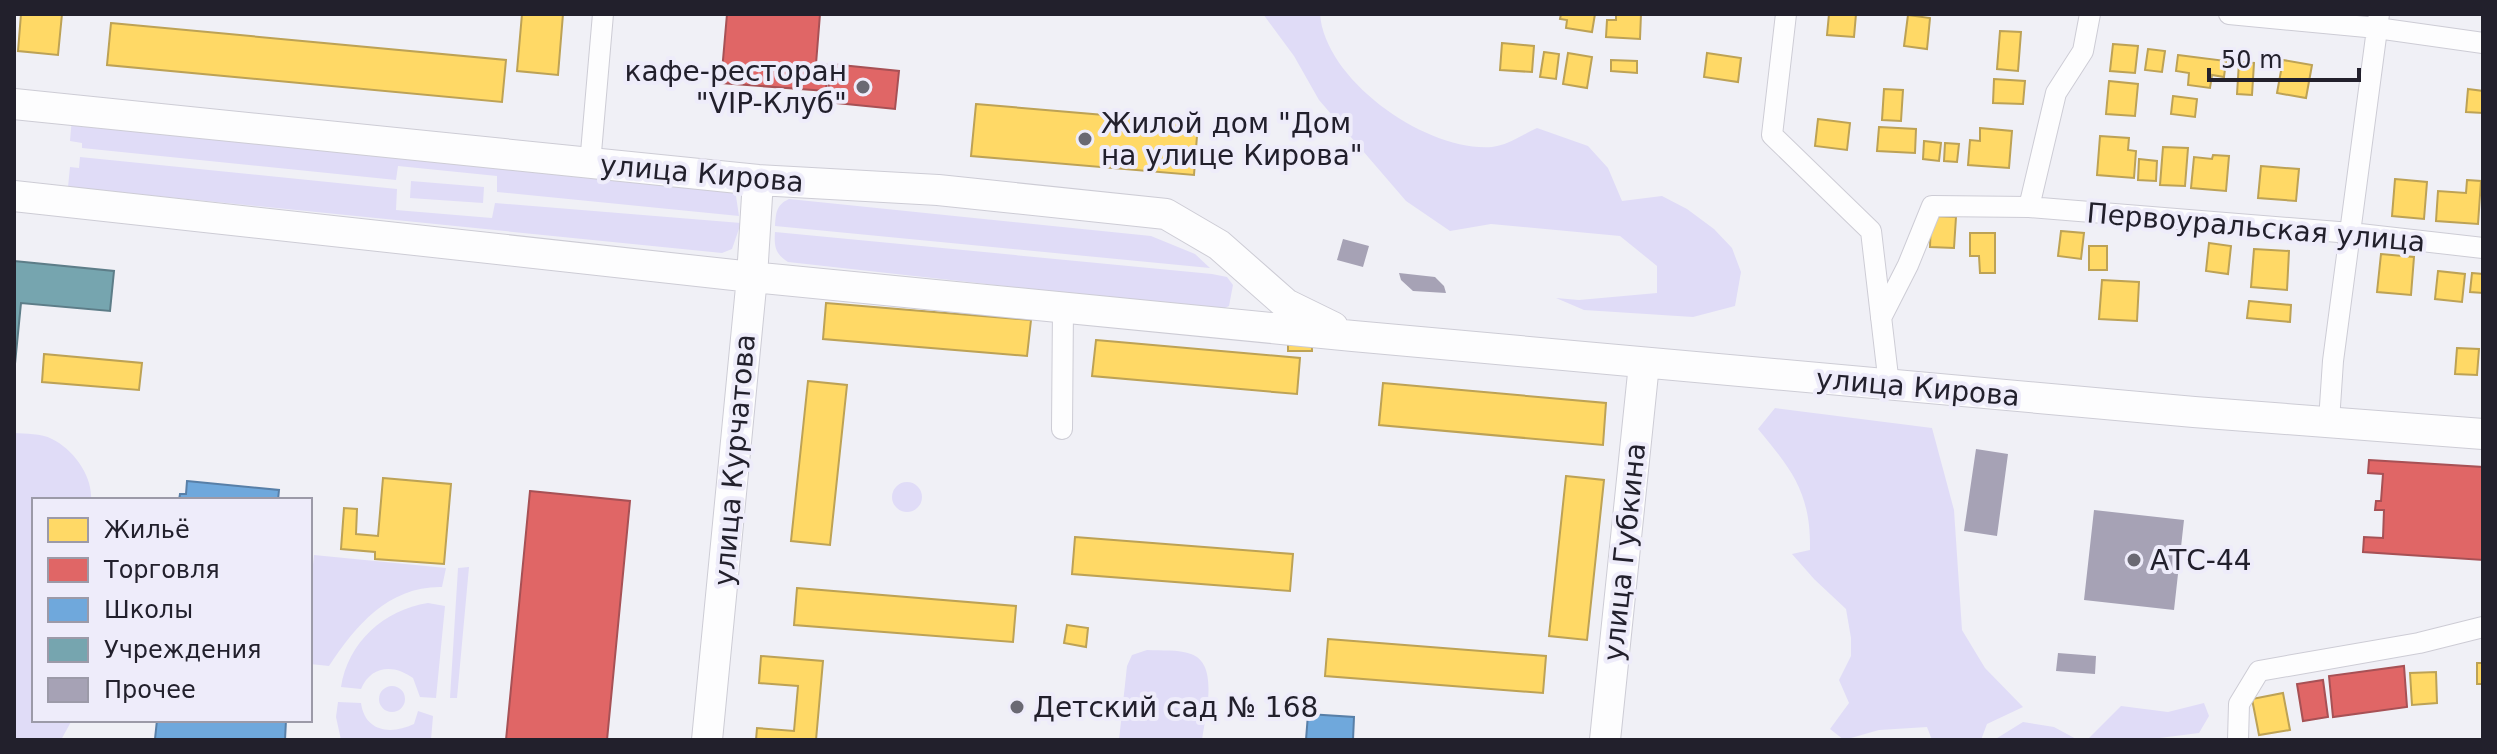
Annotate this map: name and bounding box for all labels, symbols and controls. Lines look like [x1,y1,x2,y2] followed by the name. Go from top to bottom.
[2209,32,2359,82] scale bar
[2221,46,2283,74] text: 50 m
[625,55,847,120] place label: кафе-ресторан "VIP-Клуб"
[854,78,872,96] marker: кафе-ресторан "VIP-Клуб"
[1101,107,1363,172] place label: Жилой дом "Дом на улице Кирова"
[1076,130,1094,148] marker: Жилой дом "Дом на улице Кирова"
[599,148,805,199] street label: улица Кирова
[2085,196,2427,259] street label: Первоуральская улица
[707,333,762,587] street label: улица Курчатова
[1815,362,2021,413] street label: улица Кирова
[1597,441,1652,663] street label: улица Губкина
[32,498,312,722] legend
[104,516,190,544] text: Жильё
[2150,544,2252,577] place label: АТС-44
[2125,551,2143,569] marker: АТС-44
[103,556,220,584] text: Торговля
[104,596,193,624] text: Школы
[104,636,262,664] text: Учреждения
[104,676,196,704] text: Прочее
[1033,691,1318,724] place label: Детский сад № 168
[1008,698,1026,716] marker: Детский сад № 168

